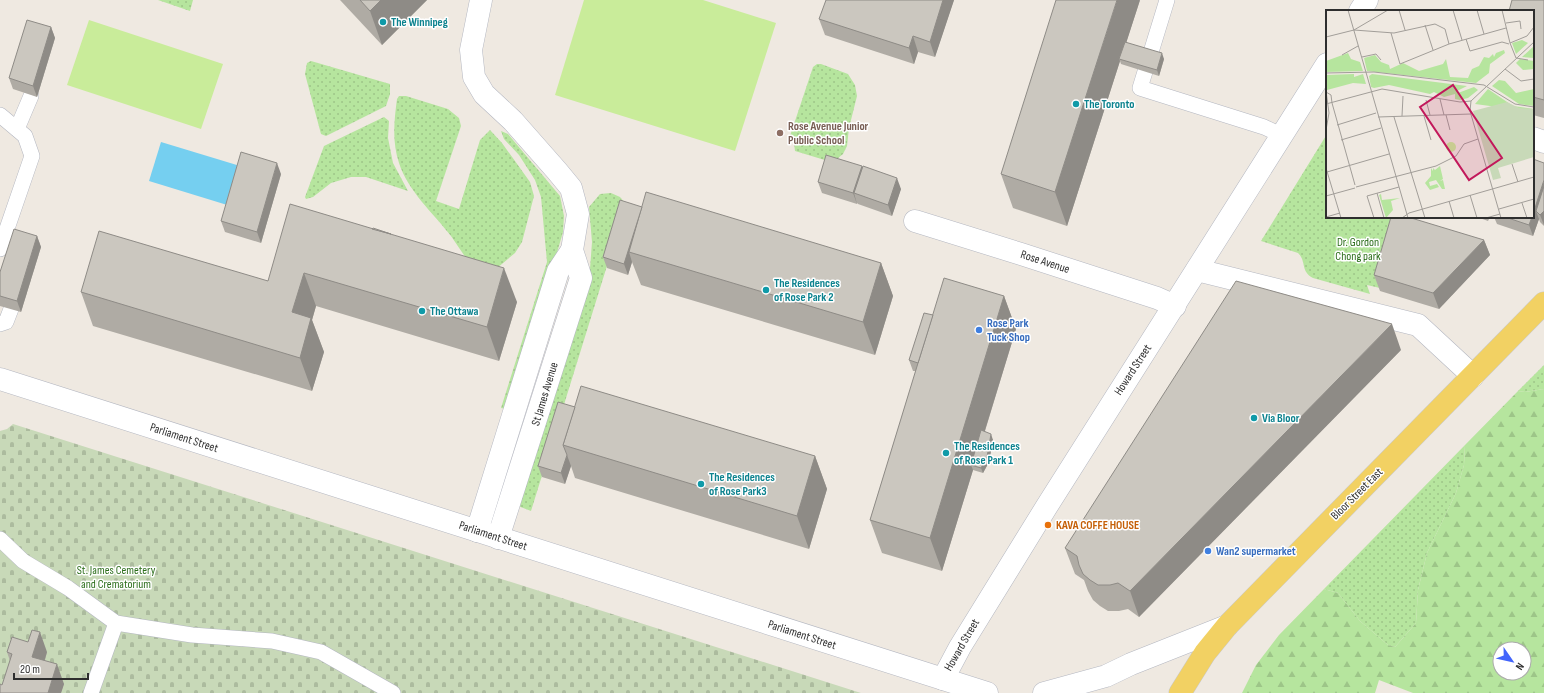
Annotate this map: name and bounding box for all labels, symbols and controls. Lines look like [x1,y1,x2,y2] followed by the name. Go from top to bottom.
[1326,10,1534,218] inset map
[391,15,448,30] place label: The Winnipeg
[378,17,388,27] marker: The Winnipeg
[1084,97,1135,112] place label: The Toronto
[1071,99,1081,109] marker: The Toronto
[788,119,869,148] place label: Rose Avenue Junior Public School
[775,128,785,138] marker: Rose Avenue Junior Public School
[1335,235,1381,264] park label: Dr. Gordon Chong park
[1019,247,1072,277] street label: Rose Avenue
[774,276,840,305] place label: The Residences of Rose Park 2
[761,285,771,295] marker: The Residences of Rose Park 2
[430,304,479,319] place label: The Ottawa
[417,306,427,316] marker: The Ottawa
[987,316,1030,345] place label: Rose Park Tuck Shop
[974,325,984,335] marker: Rose Park Tuck Shop
[1111,341,1155,398] street label: Howard Street
[528,360,562,428] street label: St James Avenue
[1262,411,1300,426] place label: Via Bloor
[1249,413,1259,423] marker: Via Bloor
[148,420,220,456] street label: Parliament Street
[954,439,1020,468] place label: The Residences of Rose Park 1
[941,448,951,458] marker: The Residences of Rose Park 1
[1328,465,1386,523] street label: Bloor Street East
[709,470,775,499] place label: The Residences of Rose Park3
[696,479,706,489] marker: The Residences of Rose Park3
[457,518,529,554] street label: Parliament Street
[1056,518,1139,533] place label: KAVA COFFE HOUSE
[1043,520,1053,530] marker: KAVA COFFE HOUSE
[1216,544,1296,559] place label: Wan2 supermarket
[1203,546,1213,556] marker: Wan2 supermarket
[77,563,156,592] park label: St. James Cemetery and Crematorium
[941,616,983,674] street label: Howard Street
[766,617,838,653] street label: Parliament Street
[1492,641,1532,681] north arrow
[14,655,88,681] scale bar
[1513,660,1527,672] text: N
[20,662,40,677] text: 20 m

